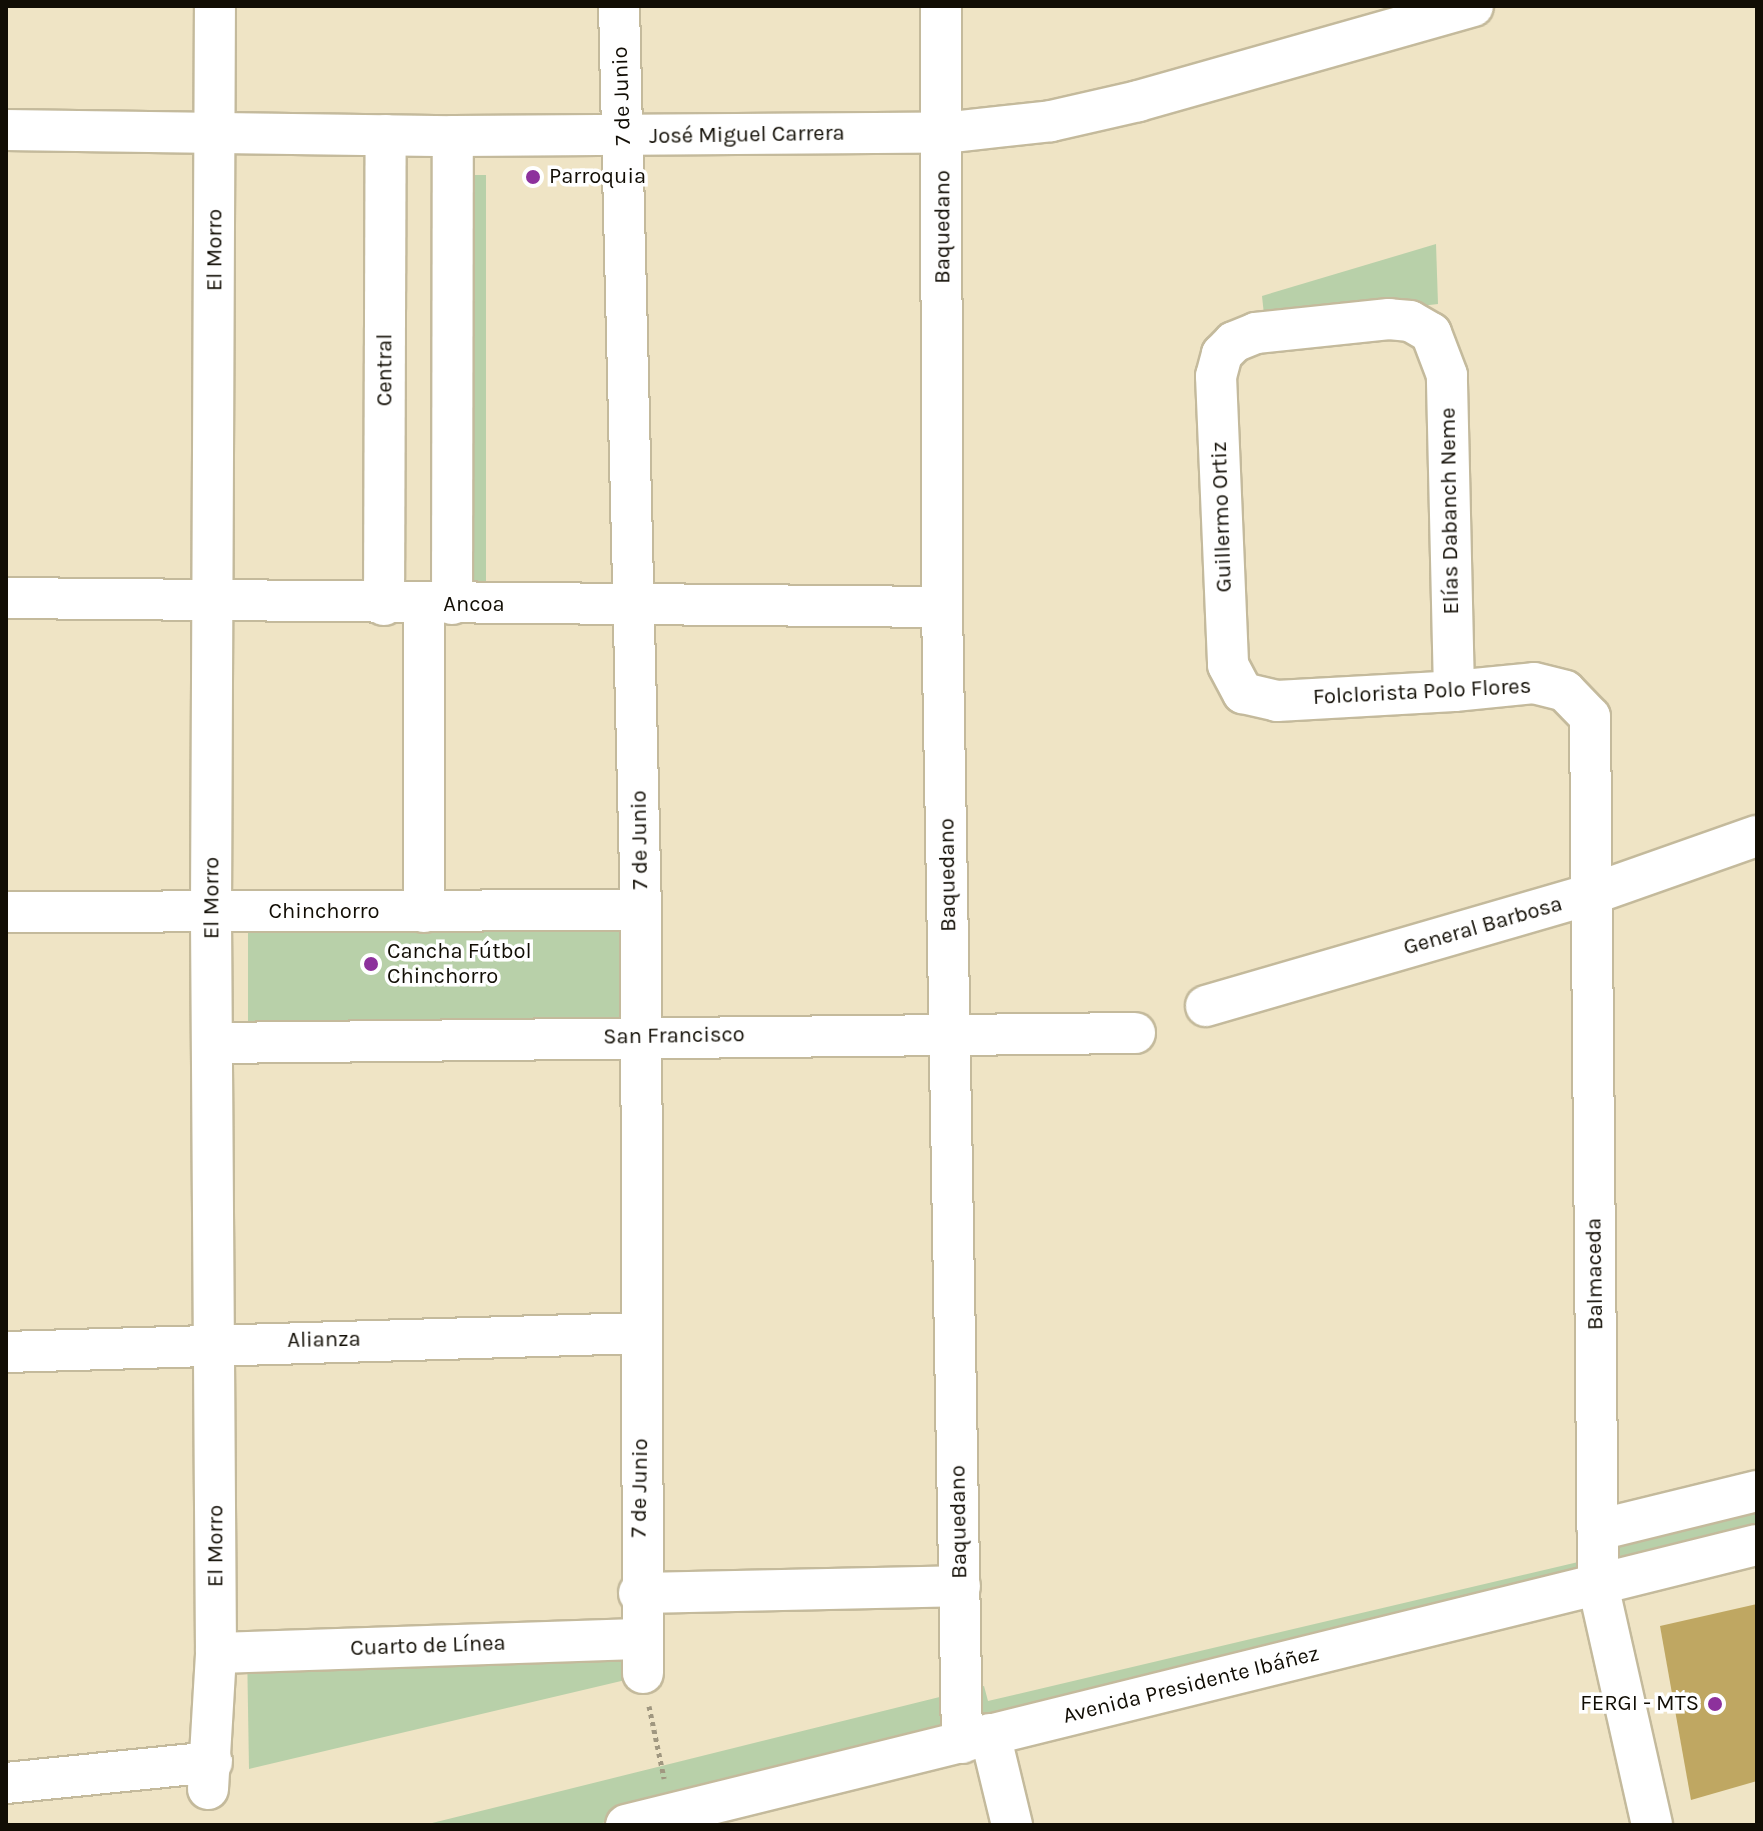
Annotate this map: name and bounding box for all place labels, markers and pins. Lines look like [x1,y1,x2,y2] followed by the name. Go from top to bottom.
[549,164,646,190] place label: Parroquia
[524,168,542,186] marker: Parroquia
[387,938,532,990] place label: Cancha Fútbol Chinchorro
[362,955,380,973] marker: Cancha Fútbol Chinchorro
[1580,1691,1699,1717] place label: FERGI - MTS
[1706,1695,1724,1713] marker: FERGI - MTS

